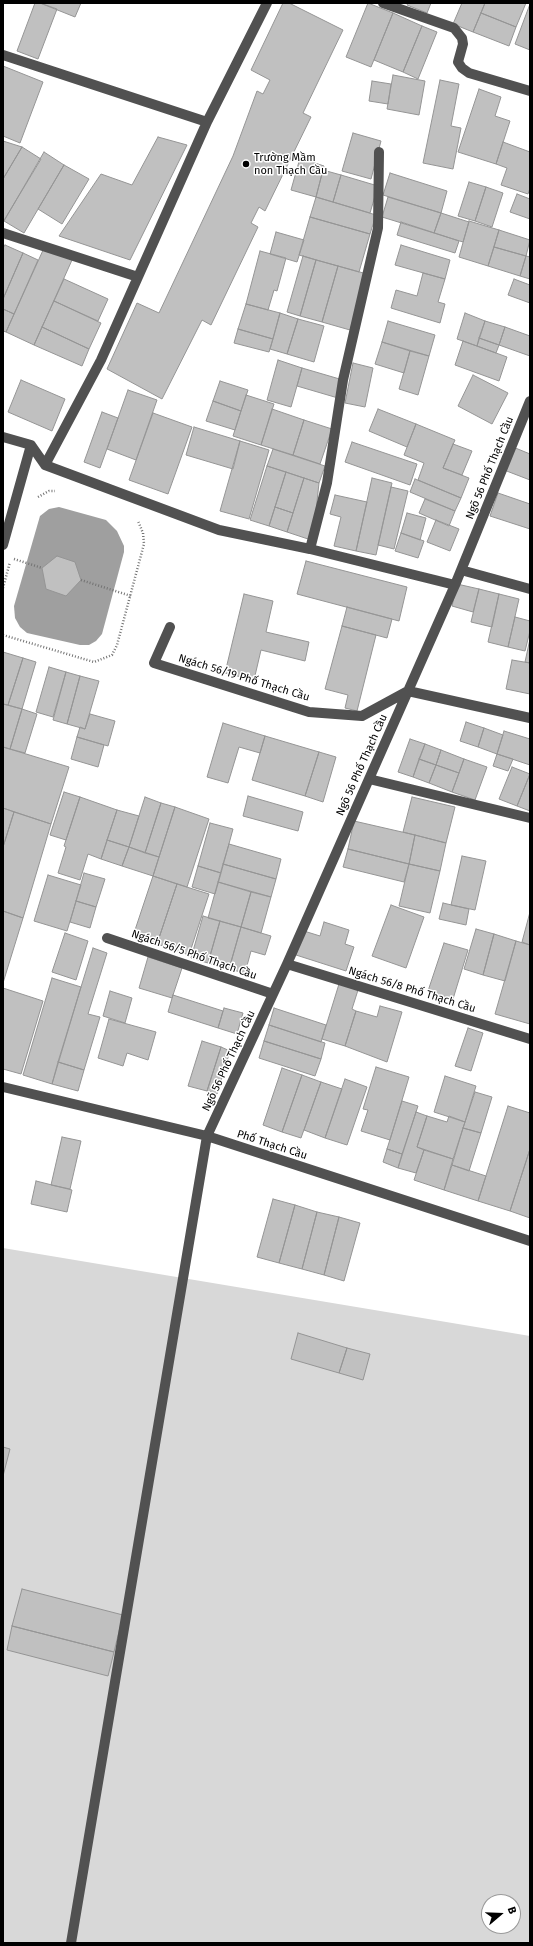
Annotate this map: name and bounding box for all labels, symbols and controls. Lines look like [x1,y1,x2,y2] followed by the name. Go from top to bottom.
[254,151,327,177] place label: Trường Mầm non Thạch Cầu
[241,159,251,169] marker: Trường Mầm non Thạch Cầu
[463,415,517,521] street label: Ngõ 56 Phố Thạch Cầu
[177,652,311,704] street label: Ngách 56/19 Phố Thạch Cầu
[334,712,390,818] street label: Ngõ 56 Phố Thạch Cầu
[130,927,258,983] street label: Ngách 56/5 Phố Thạch Cầu
[347,964,477,1016] street label: Ngách 56/8 Phố Thạch Cầu
[200,1008,258,1114] street label: Ngõ 56 Phố Thạch Cầu
[235,1127,309,1163] street label: Phố Thạch Cầu
[481,1894,521,1934] north arrow
[505,1905,519,1916] text: B

